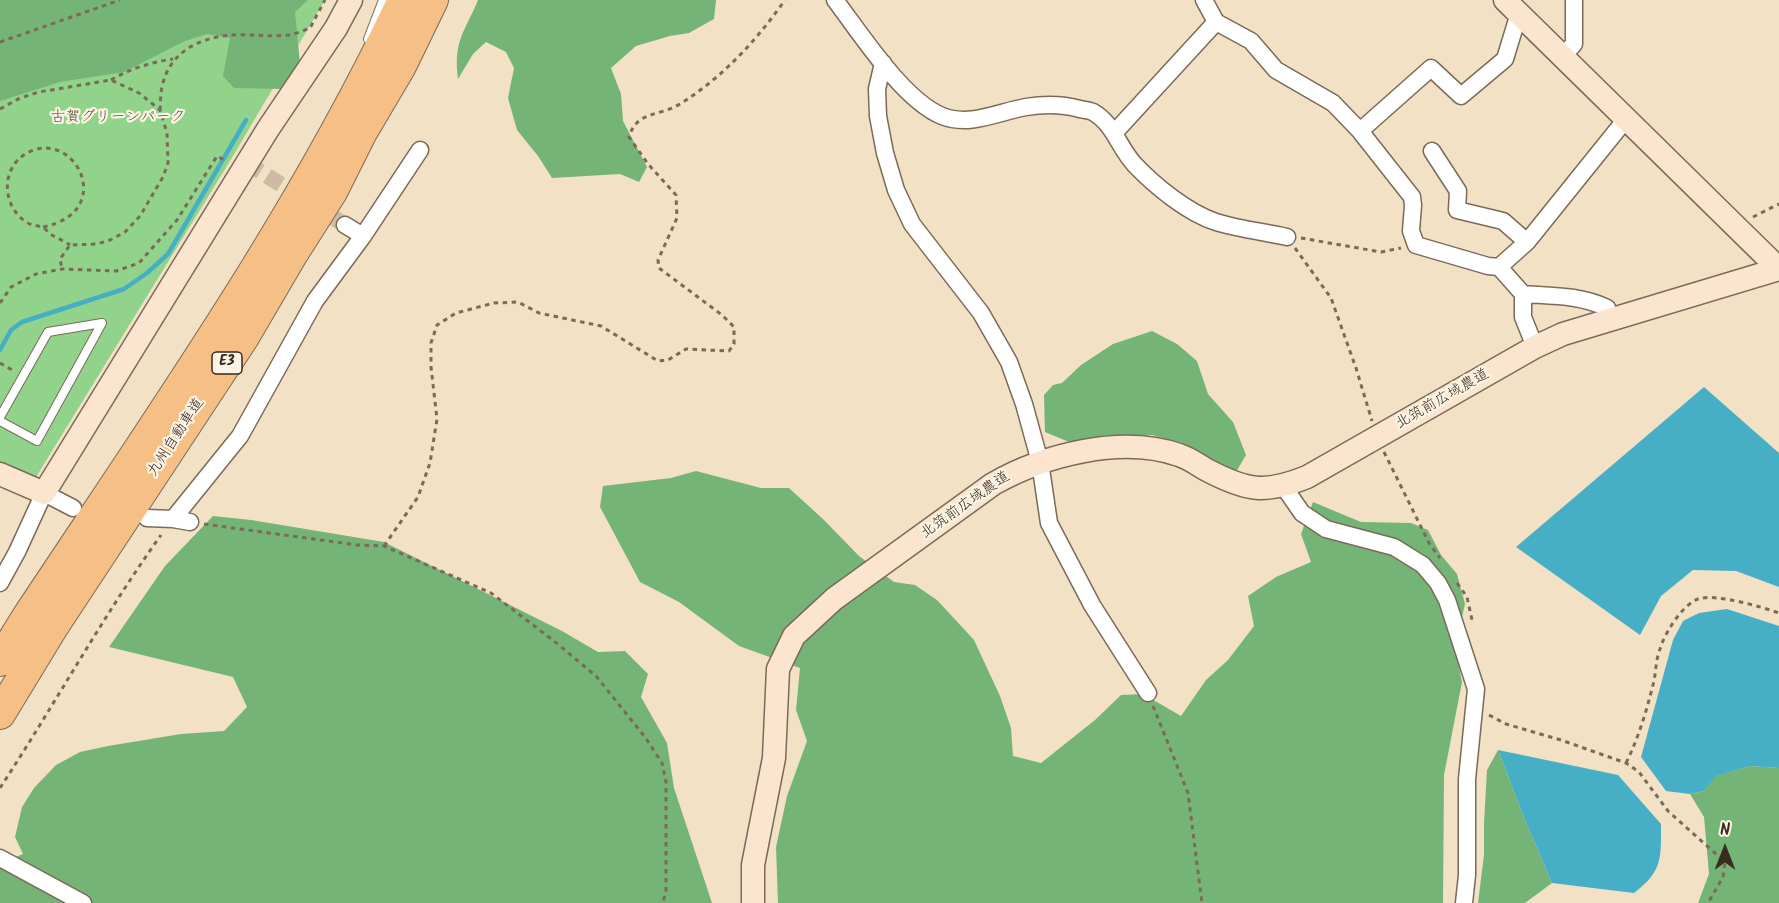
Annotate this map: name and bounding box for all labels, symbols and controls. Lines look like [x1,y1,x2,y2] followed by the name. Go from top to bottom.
[51,109,185,127] park label: 古賀グリーンパーク
[212,352,242,374] road number: E3
[1393,366,1493,434] street label: 北筑前広域農道
[145,395,209,481] street label: 九州自動車道
[918,469,1014,543] street label: 北筑前広域農道
[1720,818,1730,843] text: N
[1695,819,1755,879] north arrow

